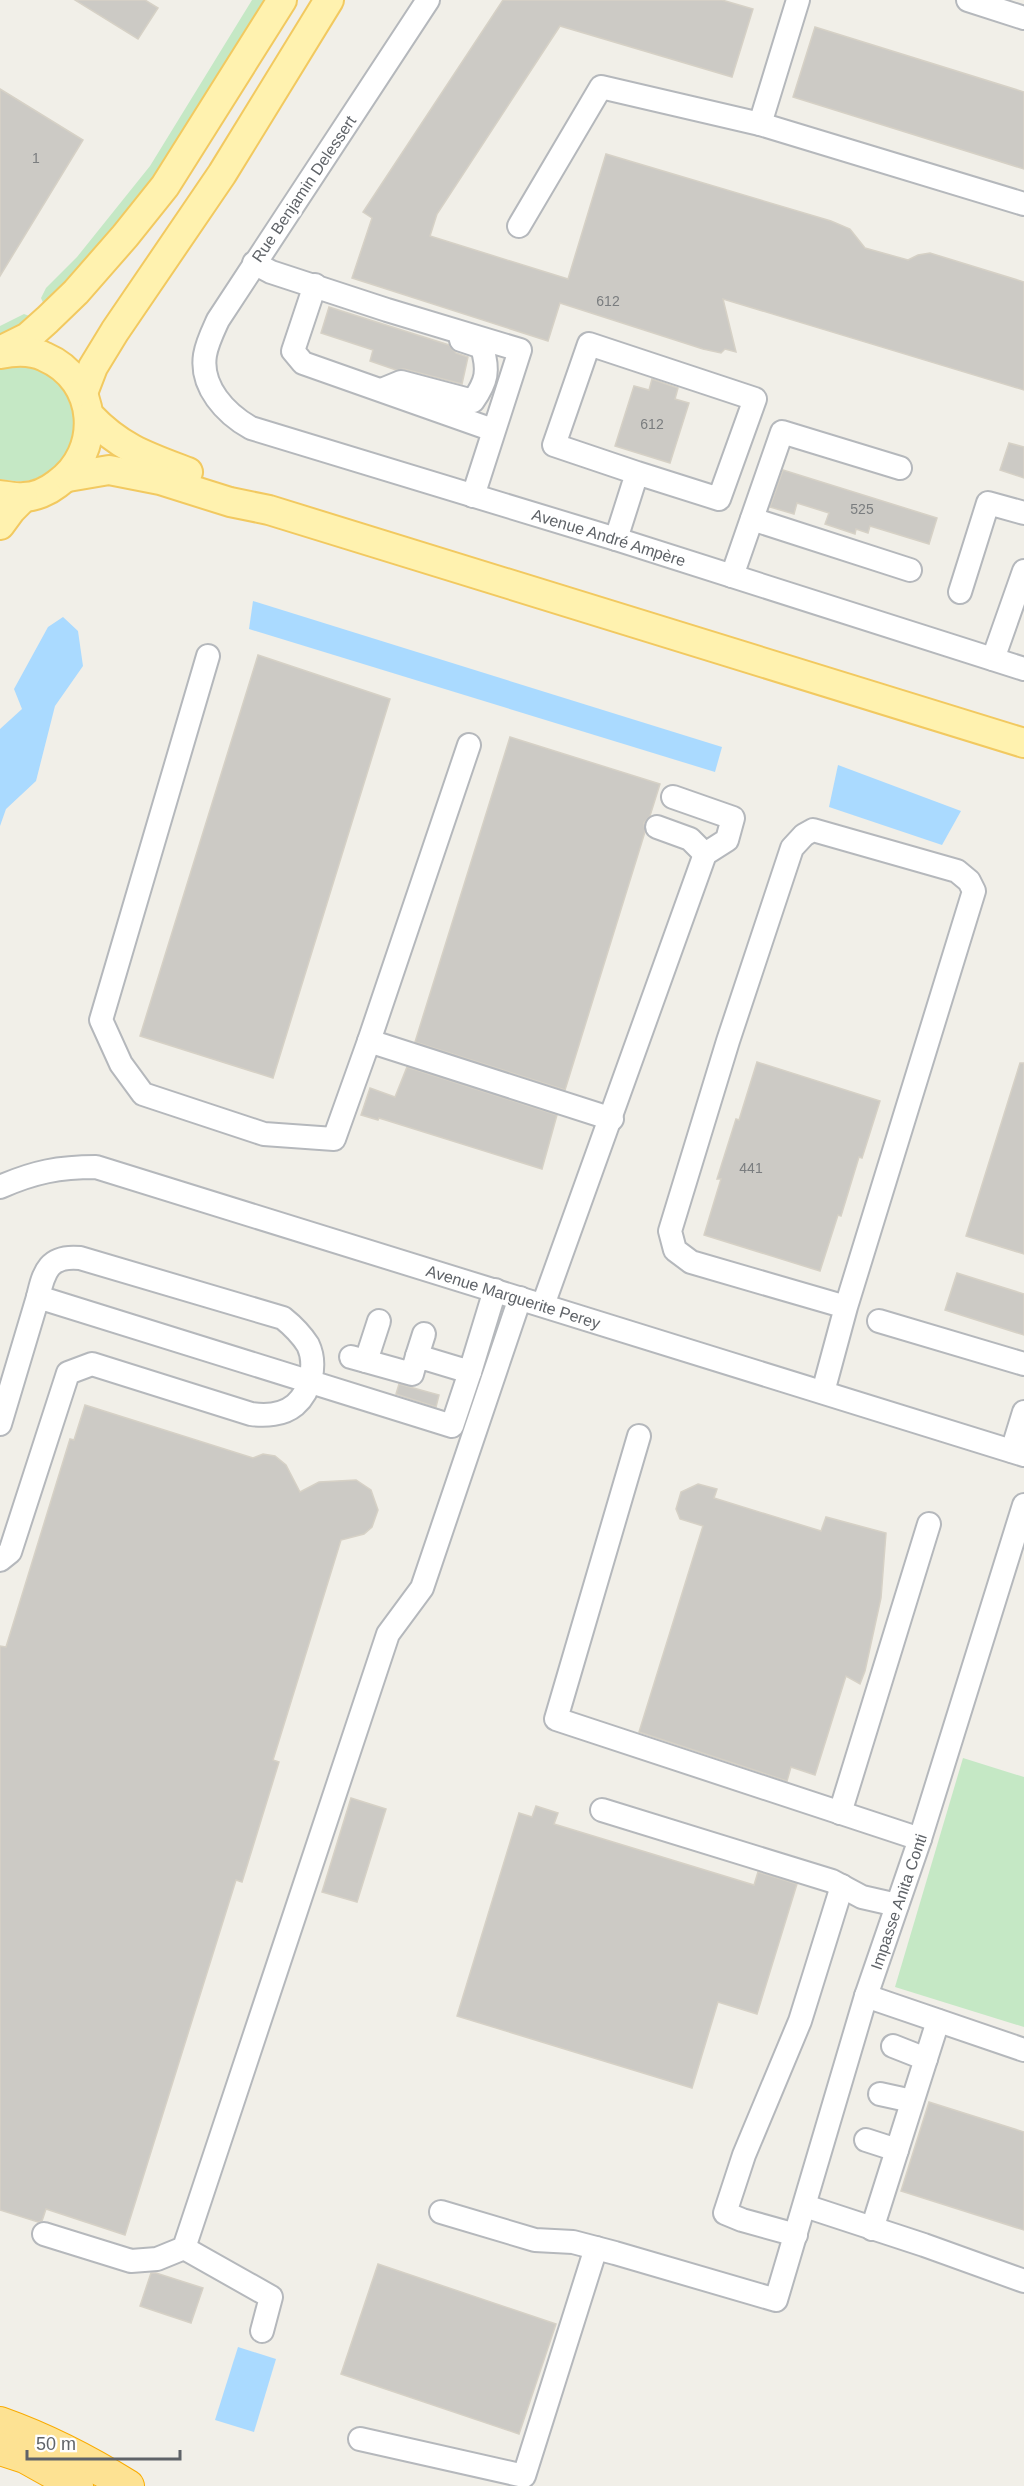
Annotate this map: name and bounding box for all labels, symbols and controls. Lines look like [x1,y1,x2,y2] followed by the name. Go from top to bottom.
[249,112,360,265] street label: Rue Benjamin Delessert
[32,150,40,166] house number: 1
[596,293,620,309] house number: 612
[640,416,664,432] house number: 612
[850,501,874,517] house number: 525
[530,505,688,569] street label: Avenue André Ampère
[739,1160,763,1176] house number: 441
[424,1262,603,1332] street label: Avenue Marguerite Perey
[867,1832,930,1972] street label: Impasse Anita Conti
[27,2423,180,2461] scale bar
[36,2434,76,2454] text: 50 m

